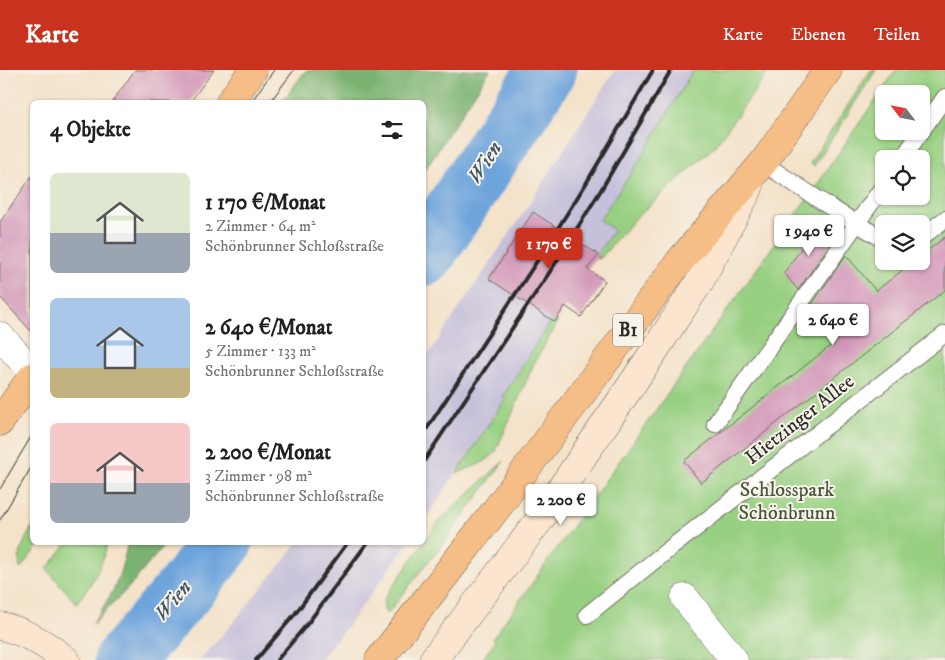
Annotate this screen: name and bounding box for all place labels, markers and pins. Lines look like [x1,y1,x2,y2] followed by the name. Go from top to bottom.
[763,214,855,257] pin: 1 940 €
[503,228,595,270] pin: 1 170 €
[787,304,879,346] pin: 2 640 €
[515,484,607,526] pin: 2 200 €

